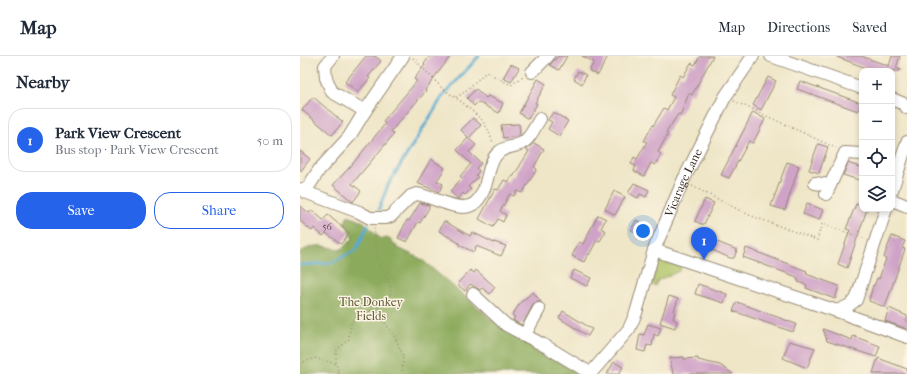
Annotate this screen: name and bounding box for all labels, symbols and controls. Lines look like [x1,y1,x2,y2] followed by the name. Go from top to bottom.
[20,17,56,39] text: Map
[718,19,745,36] text: Map
[767,19,830,36] text: Directions
[852,19,887,36] text: Saved
[859,68,895,212] map controls
[859,68,895,104] button: +
[16,72,70,92] text: Nearby
[859,104,895,140] button: −
[55,124,181,142] text: Park View Crescent
[28,133,32,148] text: 1
[257,133,283,148] text: 50 m
[859,140,895,176] button: locate
[55,142,219,157] text: Bus stop · Park View Crescent
[661,146,705,220] street label: Vicarage Lane
[859,176,895,212] button: layers
[16,192,146,229] button: Save
[154,192,284,229] button: Share
[322,221,332,233] house number: 56
[633,221,653,241] your location
[691,227,717,260] pin: 1
[339,295,404,323] park label: The Donkey Fields

